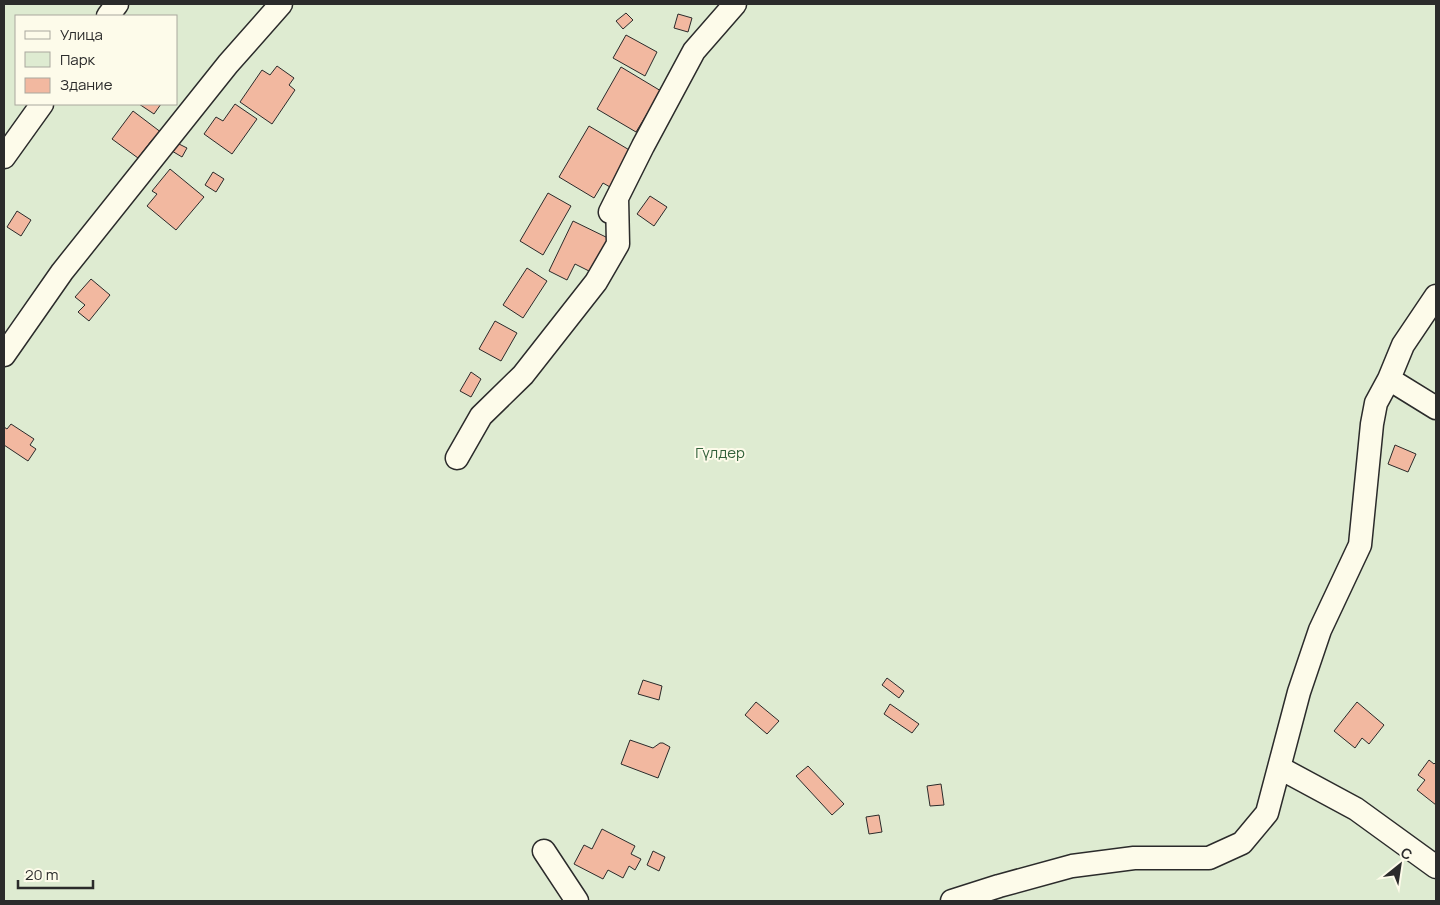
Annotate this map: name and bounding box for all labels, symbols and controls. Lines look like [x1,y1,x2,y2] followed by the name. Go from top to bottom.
[15,15,178,105] legend
[60,24,103,45] text: Улица
[60,49,96,70] text: Парк
[60,74,113,95] text: Здание
[695,442,745,463] park label: Гүлдер
[1375,840,1425,890] north arrow
[1398,842,1416,864] text: С
[18,858,92,890] scale bar
[25,864,58,885] text: 20 m

